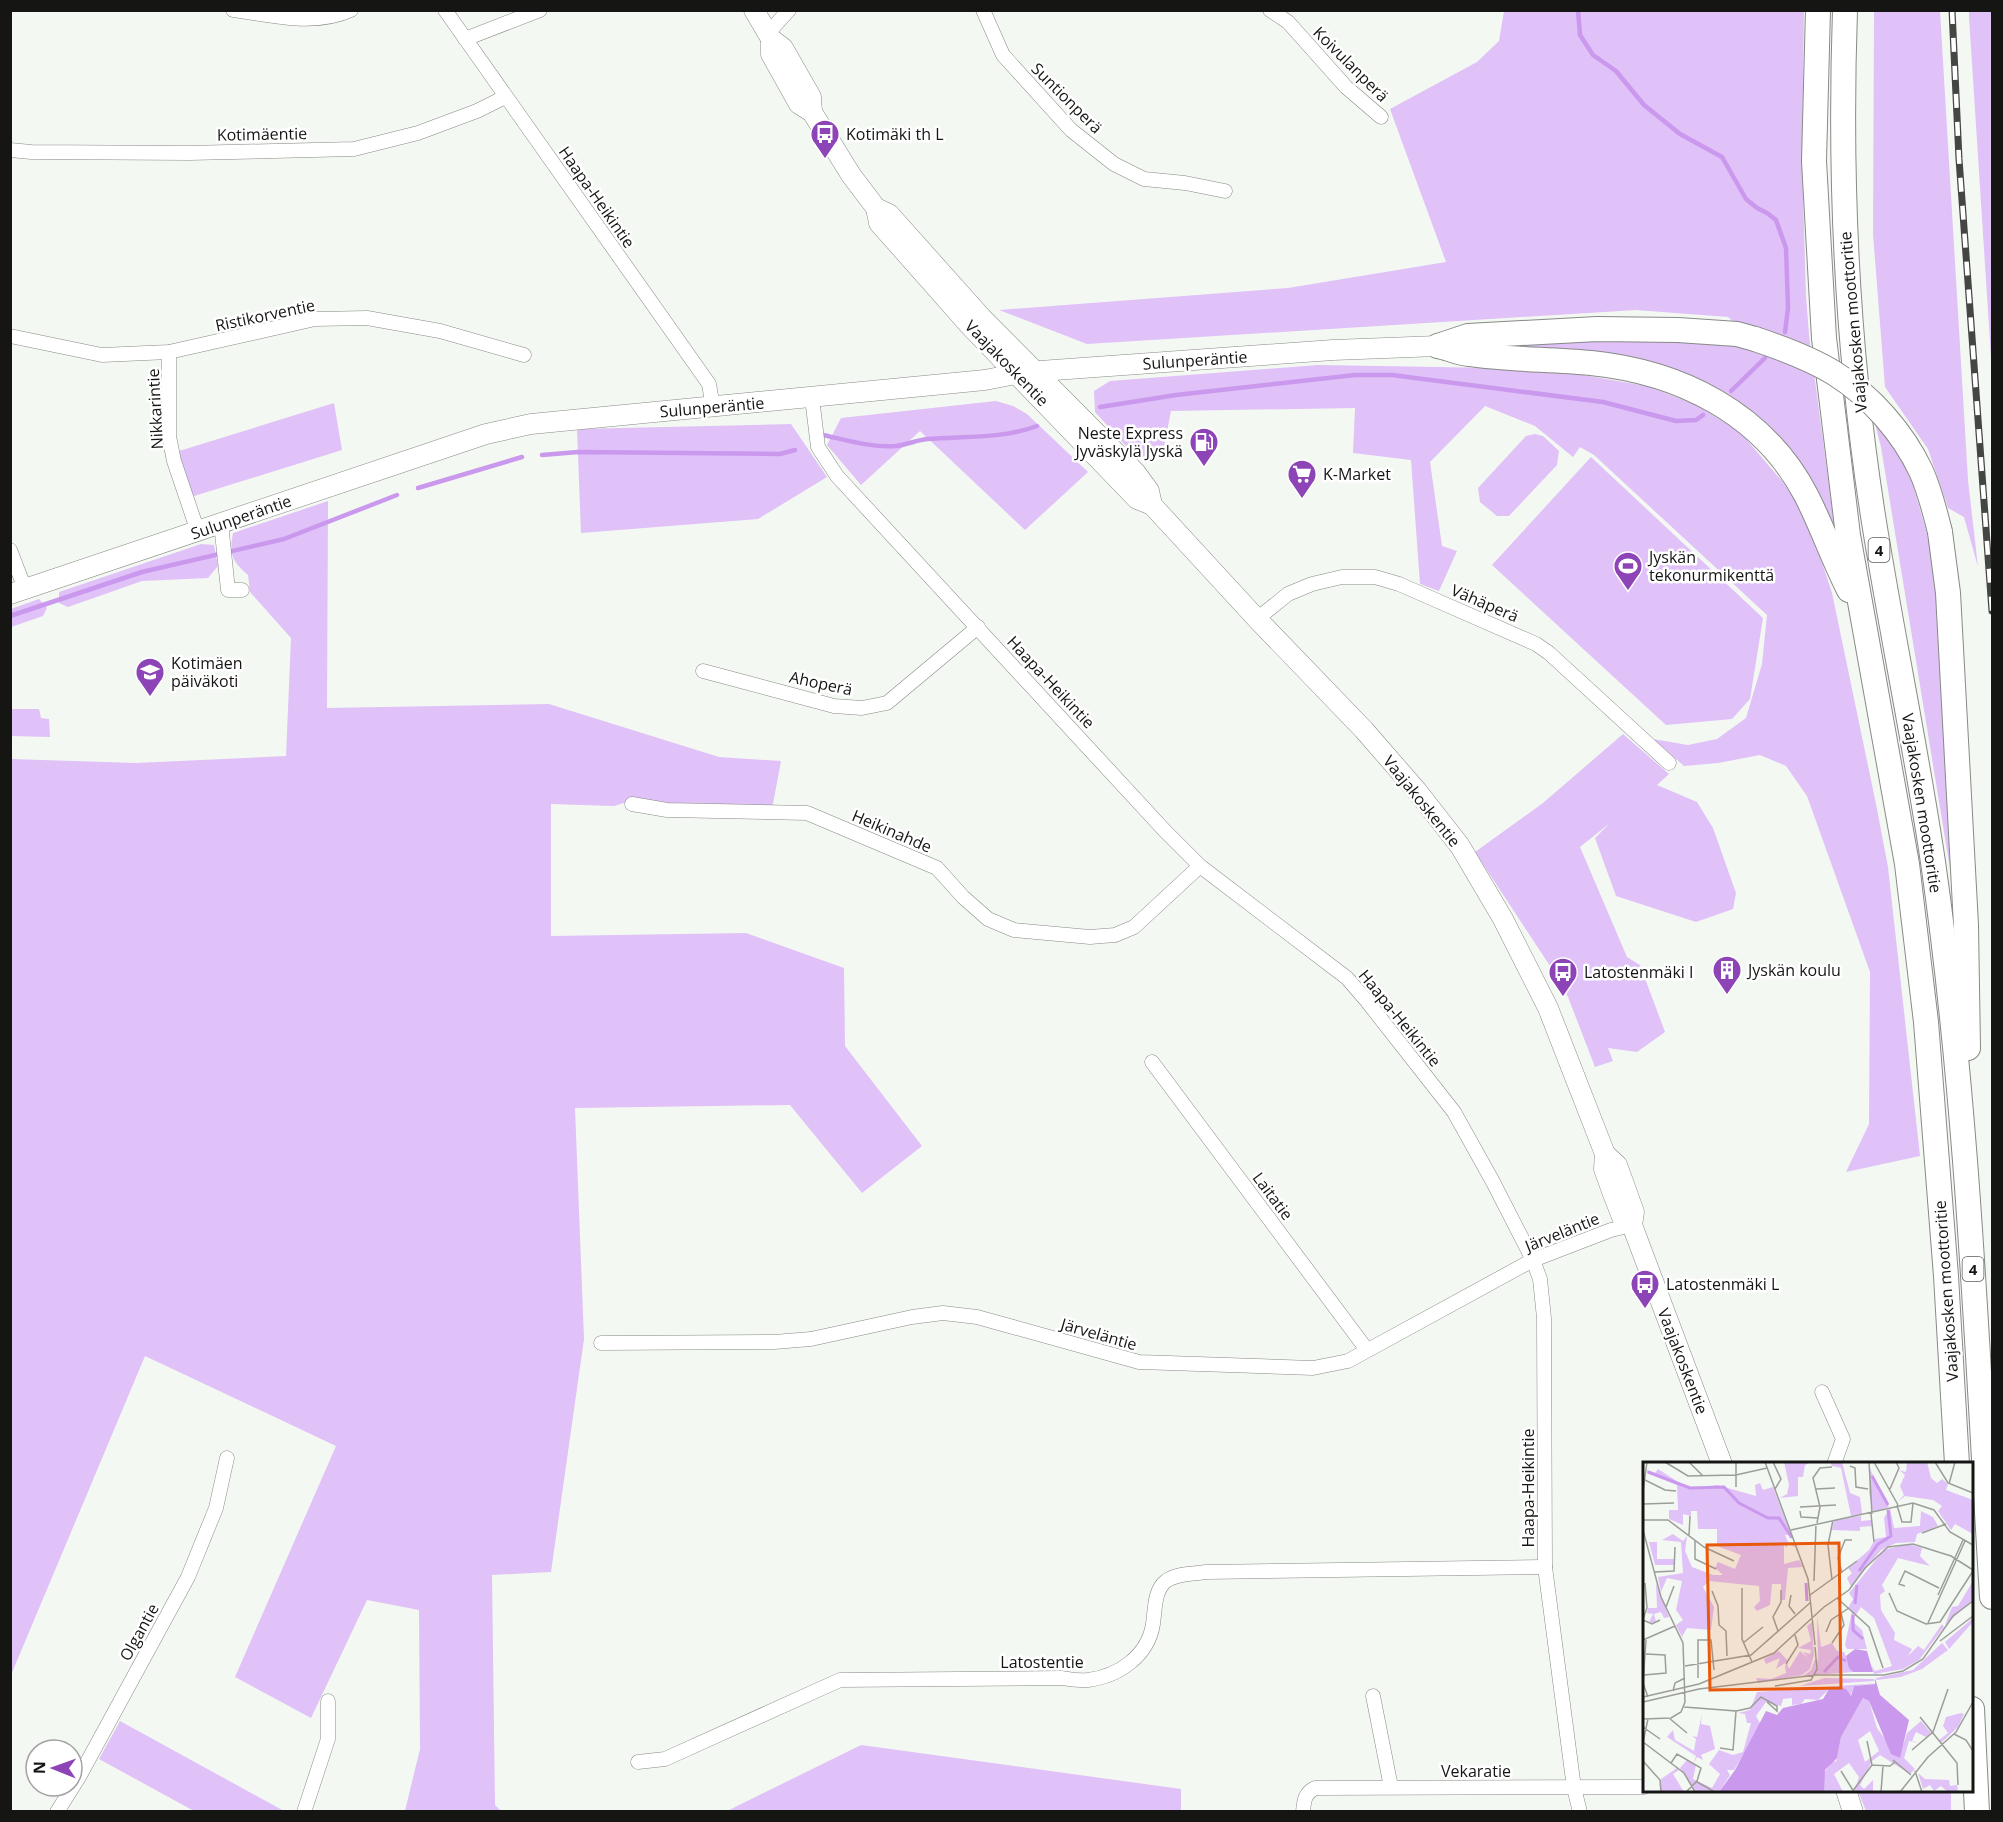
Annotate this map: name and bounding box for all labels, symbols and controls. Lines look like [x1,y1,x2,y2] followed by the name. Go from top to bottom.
[1308,21,1394,107] street label: Koivulanperä
[1027,58,1107,138] street label: Suntionperä
[809,118,841,160] bus stop icon: Kotimäki th L
[217,122,307,146] street label: Kotimäentie
[846,123,944,145] place label: Kotimäki th L
[554,142,640,252] street label: Haapa-Heikintie
[1834,231,1872,413] street label: Vaajakosken moottoritie
[213,294,317,336] street label: Ristikorventie
[960,315,1054,411] street label: Vaajakoskentie
[1142,345,1248,375] street label: Sulunperäntie
[142,368,168,450] street label: Nikkarintie
[659,391,765,423] street label: Sulunperäntie
[1073,422,1183,462] place label: Neste Express Jyväskylä Jyskä
[1188,426,1220,468] fuel station icon: Neste Express Jyväskylä Jyskä
[1286,458,1318,500] supermarket icon: K-Market
[1323,463,1391,485] place label: K-Market
[188,490,294,544] street label: Sulunperäntie
[1868,538,1890,562] road number: 4
[1647,546,1774,586] place label: Jyskän tekonurmikenttä
[1612,550,1644,592] sports icon: Jyskän tekonurmikenttä
[1448,579,1522,627] street label: Vähäperä
[1002,631,1100,733] street label: Haapa-Heikintie
[171,652,243,692] place label: Kotimäen päiväkoti
[134,656,166,698] school or university icon: Kotimäen päiväkoti
[788,666,854,700] street label: Ahoperä
[1897,712,1947,894] street label: Vaajakosken moottoritie
[1378,751,1466,851] street label: Vaajakoskentie
[849,804,935,858] street label: Heikinahde
[1711,954,1743,996] building icon: Jyskän koulu
[1547,956,1579,998] bus stop icon: Latostenmäki I
[1746,959,1841,981] place label: Jyskän koulu
[1584,961,1693,983] place label: Latostenmäki I
[1354,965,1446,1071] street label: Haapa-Heikintie
[1248,1168,1298,1224] street label: Laitatie
[1929,1200,1963,1382] street label: Vaajakosken moottoritie
[1520,1207,1602,1258] street label: Järveläntie
[1962,1257,1984,1281] road number: 4
[1629,1268,1661,1310] bus stop icon: Latostenmäki L
[1666,1273,1779,1295] place label: Latostenmäki L
[1653,1305,1713,1417] street label: Vaajakoskentie
[1056,1312,1140,1355] street label: Järveläntie
[1517,1428,1539,1548] street label: Haapa-Heikintie
[1643,1462,1973,1792] inset map
[114,1599,164,1665] street label: Olgantie
[1000,1651,1084,1673] street label: Latostentie
[24,1738,84,1798] north arrow
[1441,1760,1511,1782] street label: Vekaratie
[28,1761,50,1774] text: N

